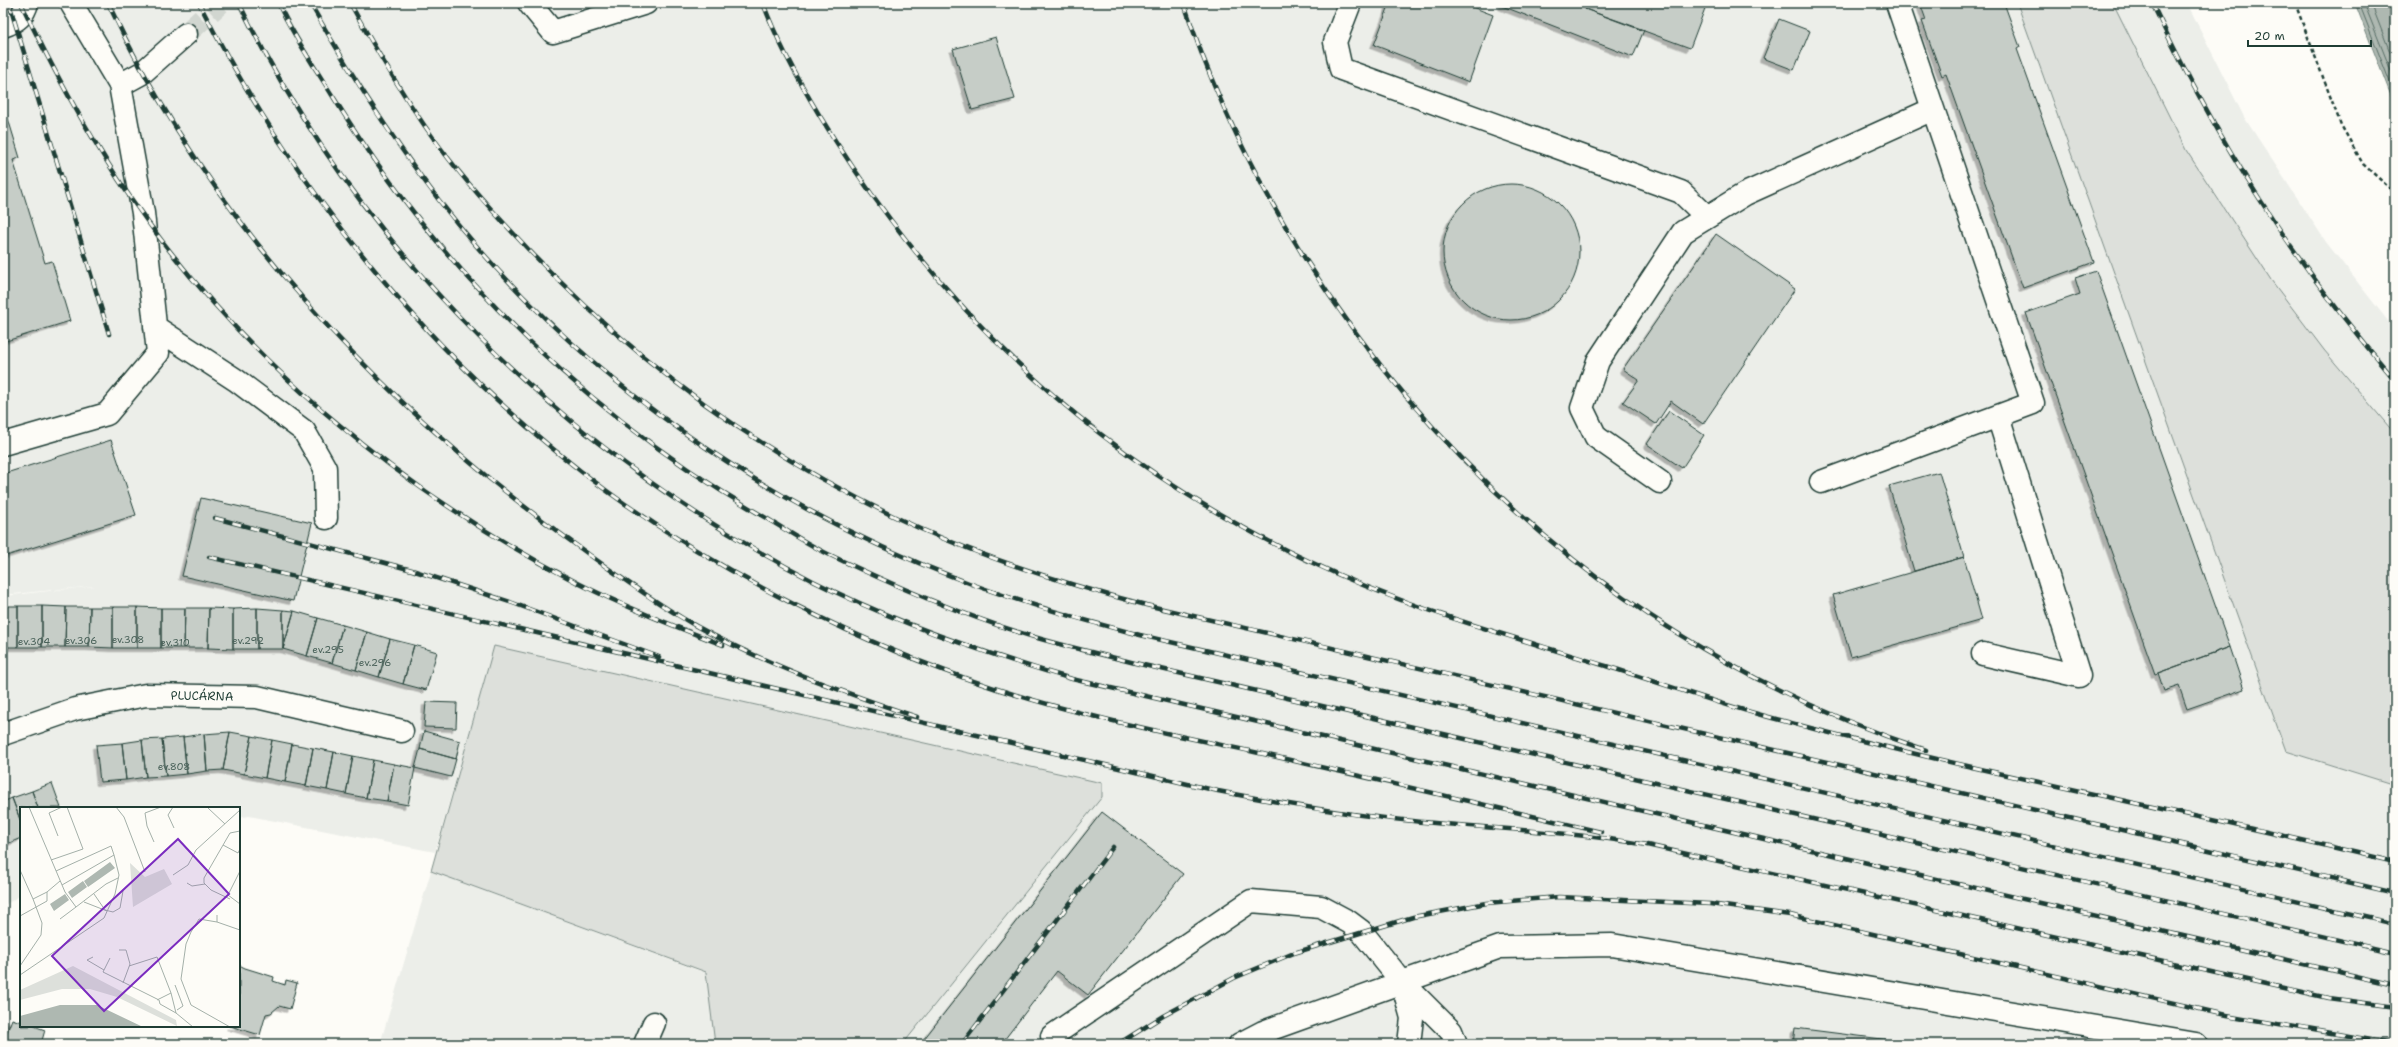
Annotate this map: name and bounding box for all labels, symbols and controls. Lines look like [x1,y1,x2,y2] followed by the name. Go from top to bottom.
[2248,22,2371,48] scale bar
[2254,28,2285,44] text: 20 m
[112,633,144,646] house number: ev.308
[65,634,97,647] house number: ev.306
[232,634,264,647] house number: ev.292
[18,635,50,648] house number: ev.304
[160,636,190,649] house number: ev.310
[312,643,344,656] house number: ev.295
[359,656,391,669] house number: ev.296
[170,687,234,705] street label: PLUCÁRNA
[158,760,190,773] house number: ev.808
[20,807,240,1027] inset map

